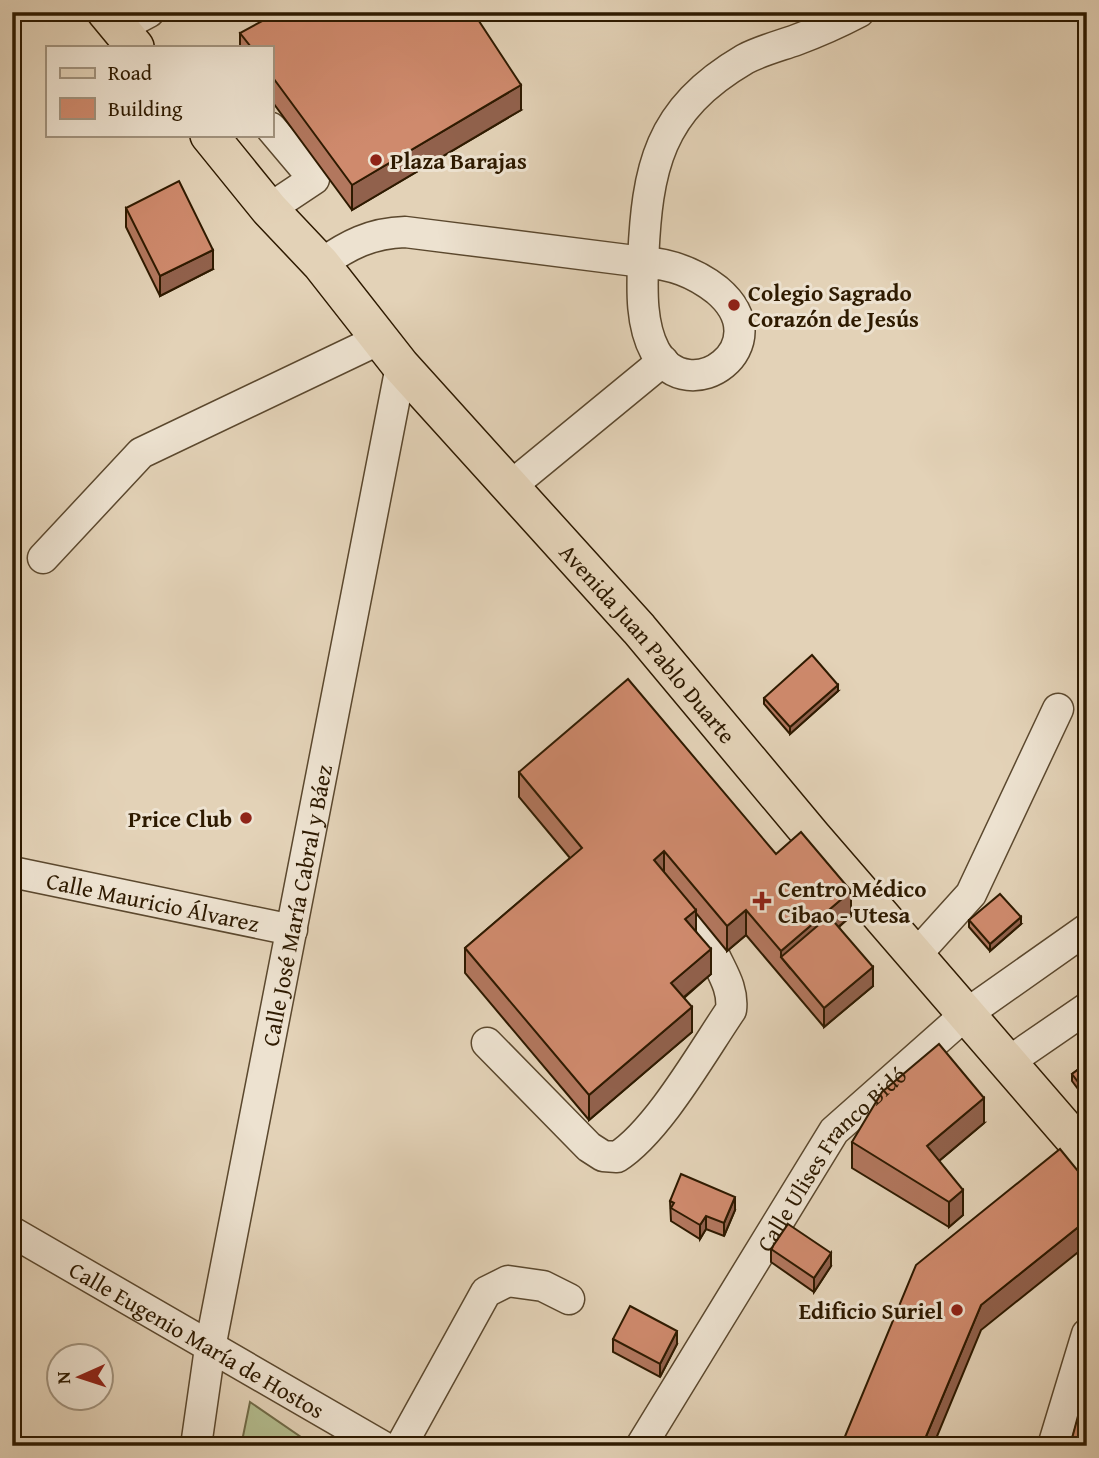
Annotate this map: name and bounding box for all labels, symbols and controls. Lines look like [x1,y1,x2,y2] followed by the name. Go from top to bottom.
[46,46,273,136] legend
[108,57,153,88] text: Road
[108,93,183,124] text: Building
[390,144,527,177] place label: Plaza Barajas
[368,152,384,168] marker: Plaza Barajas
[748,276,919,335] place label: Colegio Sagrado Corazón de Jesús
[726,297,742,313] marker: Colegio Sagrado Corazón de Jesús
[552,536,744,750] street label: Avenida Juan Pablo Duarte
[253,762,340,1049] street label: Calle José María Cabral y Báez
[128,802,232,835] place label: Price Club
[238,810,254,826] marker: Price Club
[44,863,262,939] street label: Calle Mauricio Álvarez
[778,872,926,931] place label: Centro Médico Cibao - Utesa
[752,891,772,911] marker: Centro Médico Cibao - Utesa
[748,1058,913,1257] street label: Calle Ulises Franco Bidó
[64,1252,331,1426] street label: Calle Eugenio María de Hostos
[799,1294,943,1327] place label: Edificio Suriel
[949,1302,965,1318] marker: Edificio Suriel
[46,1342,116,1412] north arrow
[49,1371,77,1385] text: N

